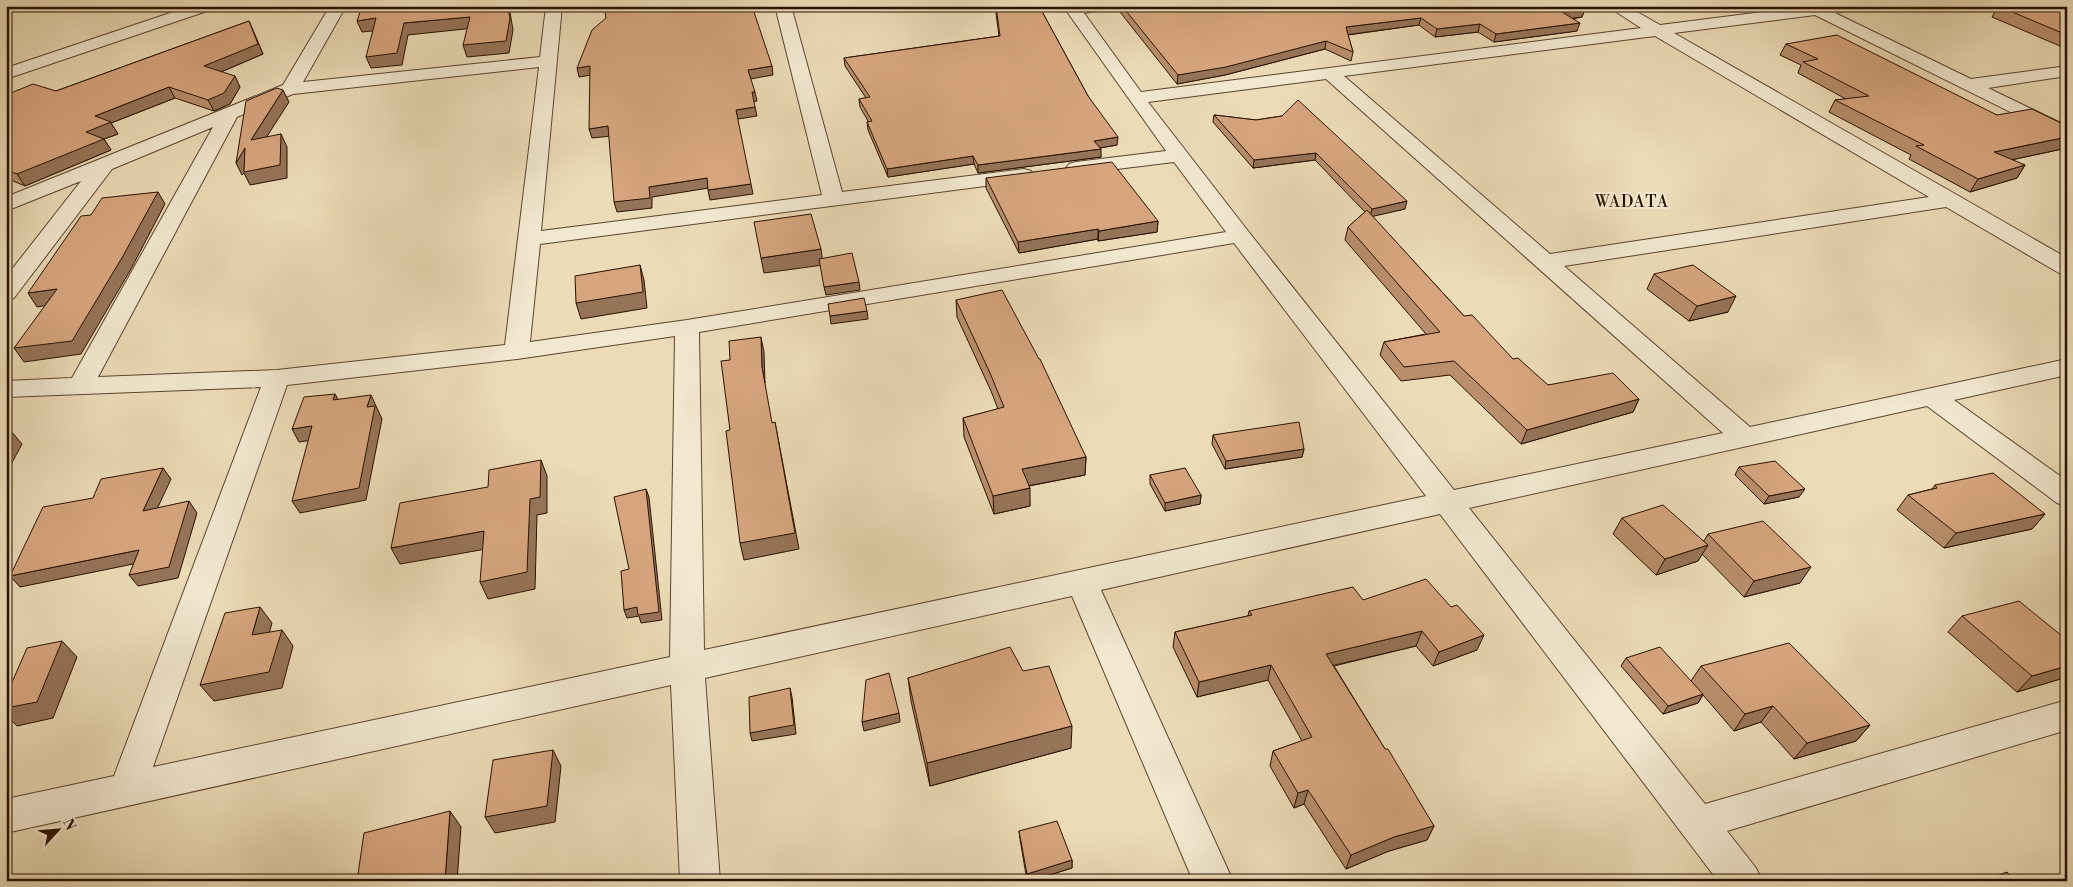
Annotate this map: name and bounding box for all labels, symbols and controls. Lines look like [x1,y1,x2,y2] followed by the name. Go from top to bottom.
[1594,192,1669,212] district label: WADATA
[32,804,82,854] north arrow
[58,816,79,834] text: N

